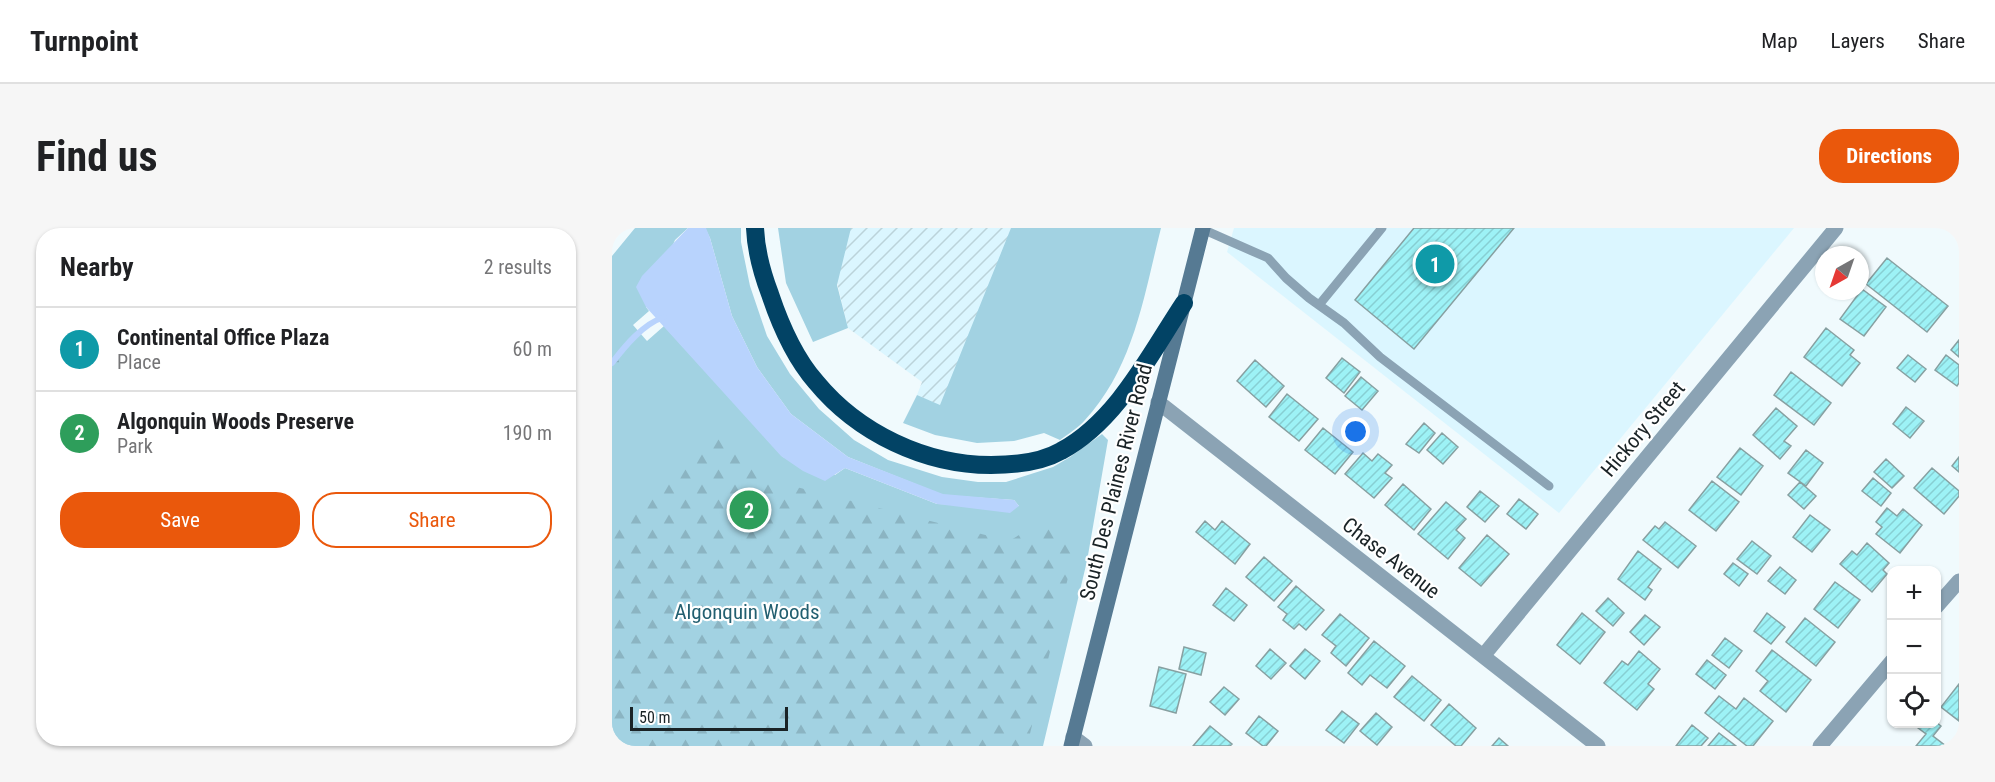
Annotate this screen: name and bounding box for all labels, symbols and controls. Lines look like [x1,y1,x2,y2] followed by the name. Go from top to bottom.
[30,25,138,58] text: Turnpoint
[1761,29,1798,53] text: Map
[1831,29,1885,53] text: Layers
[1918,29,1965,53] text: Share
[1819,129,1959,183] button: Directions
[36,132,157,181] text: Find us
[1416,242,1454,286] pin: 1
[1815,246,1869,300] north arrow
[60,252,134,282] text: Nearby
[484,255,552,279] text: 2 results
[117,325,329,350] text: Continental Office Plaza
[74,337,85,361] text: 1
[513,337,552,361] text: 60 m
[117,350,161,374] text: Place
[1075,361,1157,603] street label: South Des Plaines River Road
[1596,377,1690,481] street label: Hickory Street
[117,409,354,434] text: Algonquin Woods Preserve
[1341,417,1370,446] your location
[74,421,85,445] text: 2
[503,421,552,445] text: 190 m
[117,434,153,458] text: Park
[730,488,768,532] pin: 2
[60,492,300,548] button: Save
[312,492,552,548] button: Share
[1338,513,1445,604] street label: Chase Avenue
[1887,566,1941,728] map controls
[1887,566,1941,620] button: +
[674,600,820,624] park label: Algonquin Woods
[1887,620,1941,674] button: −
[1887,674,1941,728] button: locate
[630,704,788,732] scale bar
[639,708,671,727] text: 50 m

